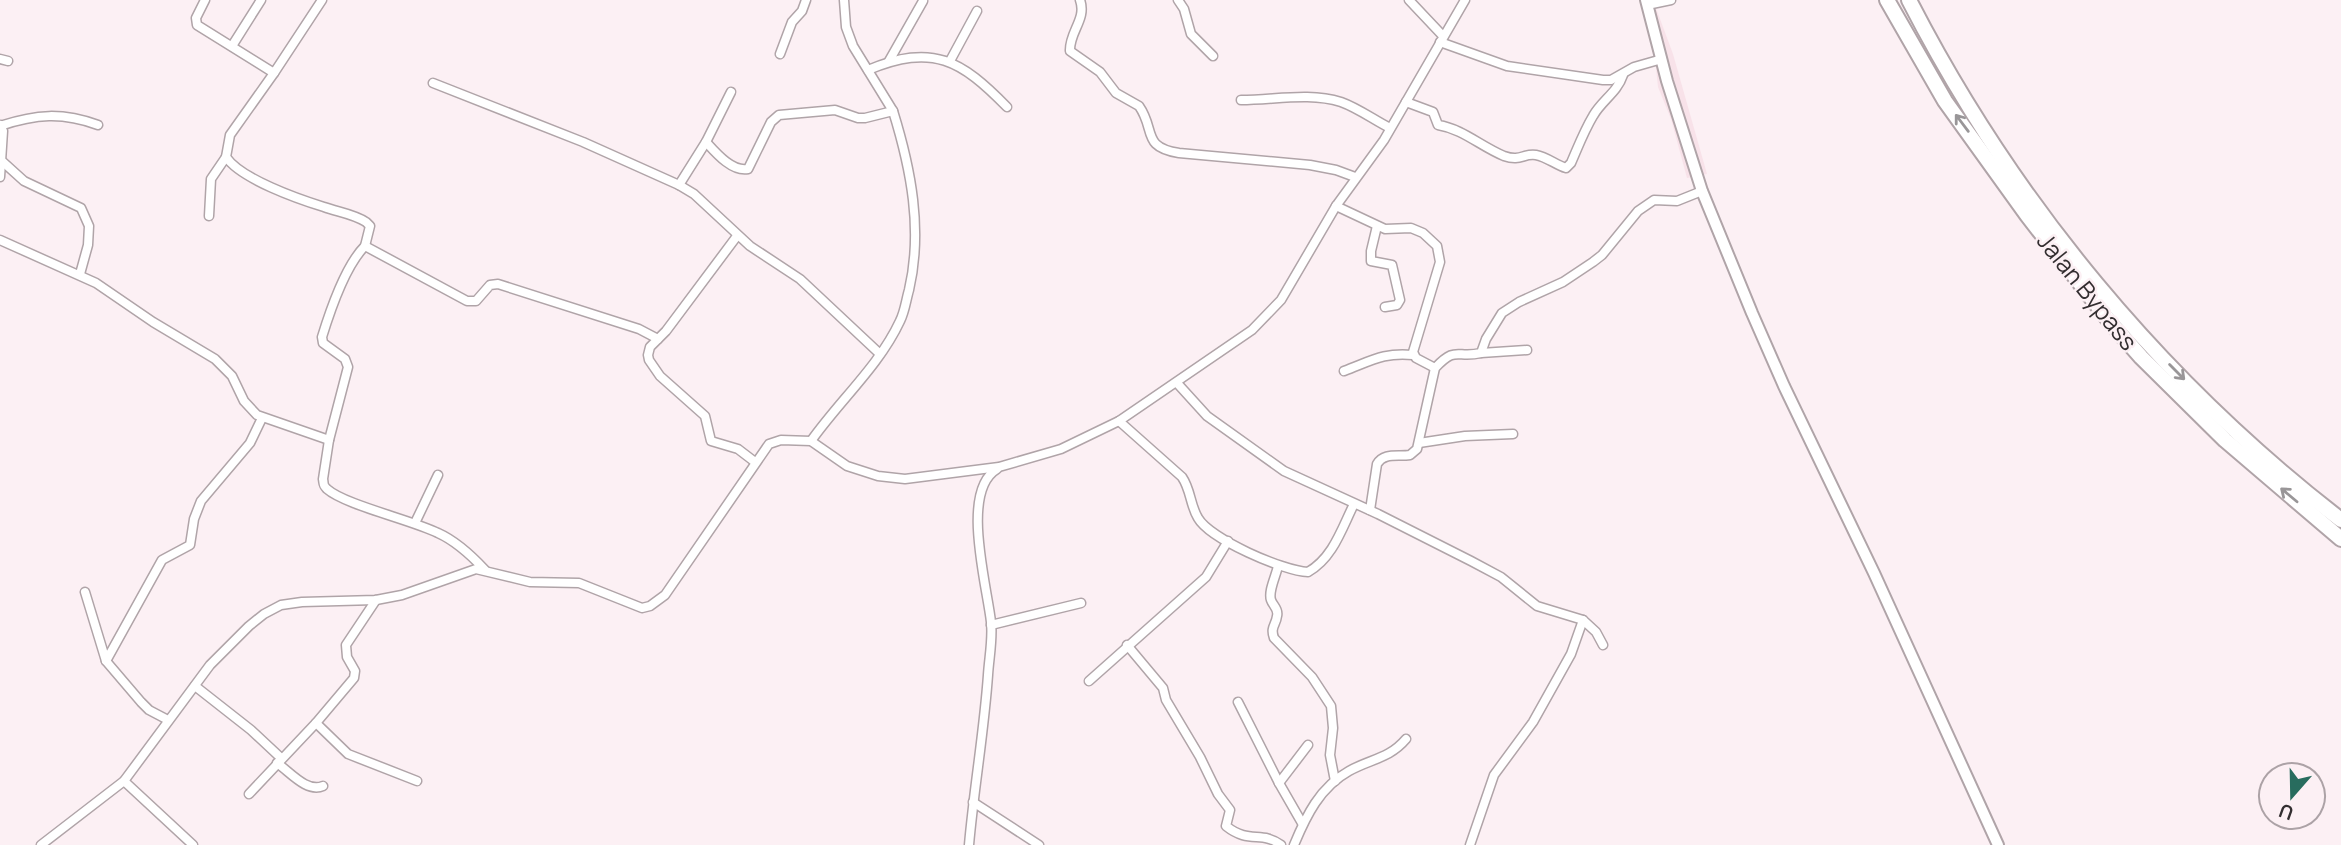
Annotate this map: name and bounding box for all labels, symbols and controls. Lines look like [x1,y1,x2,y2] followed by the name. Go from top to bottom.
[1954,114,1969,133] one-way arrow
[2030,225,2146,357] street label: Jalan Bypass
[2168,364,2185,381] one-way arrow
[2280,487,2298,503] one-way arrow
[2257,761,2327,831] north arrow
[2275,797,2297,827] text: U

